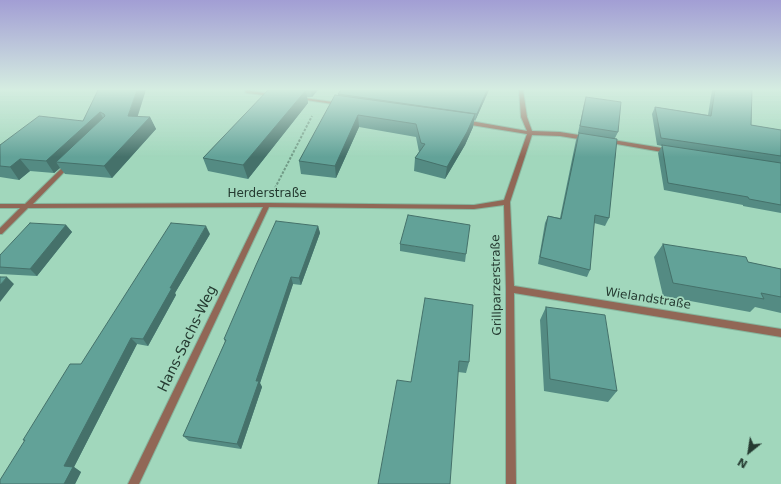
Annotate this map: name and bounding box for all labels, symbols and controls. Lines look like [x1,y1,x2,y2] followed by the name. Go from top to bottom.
[227,187,307,201] street label: Herderstraße
[489,234,505,336] street label: Grillparzerstraße
[155,283,221,395] street label: Hans-Sachs-Weg
[604,285,692,313] street label: Wielandstraße
[729,432,769,472] north arrow
[736,455,750,471] text: N

